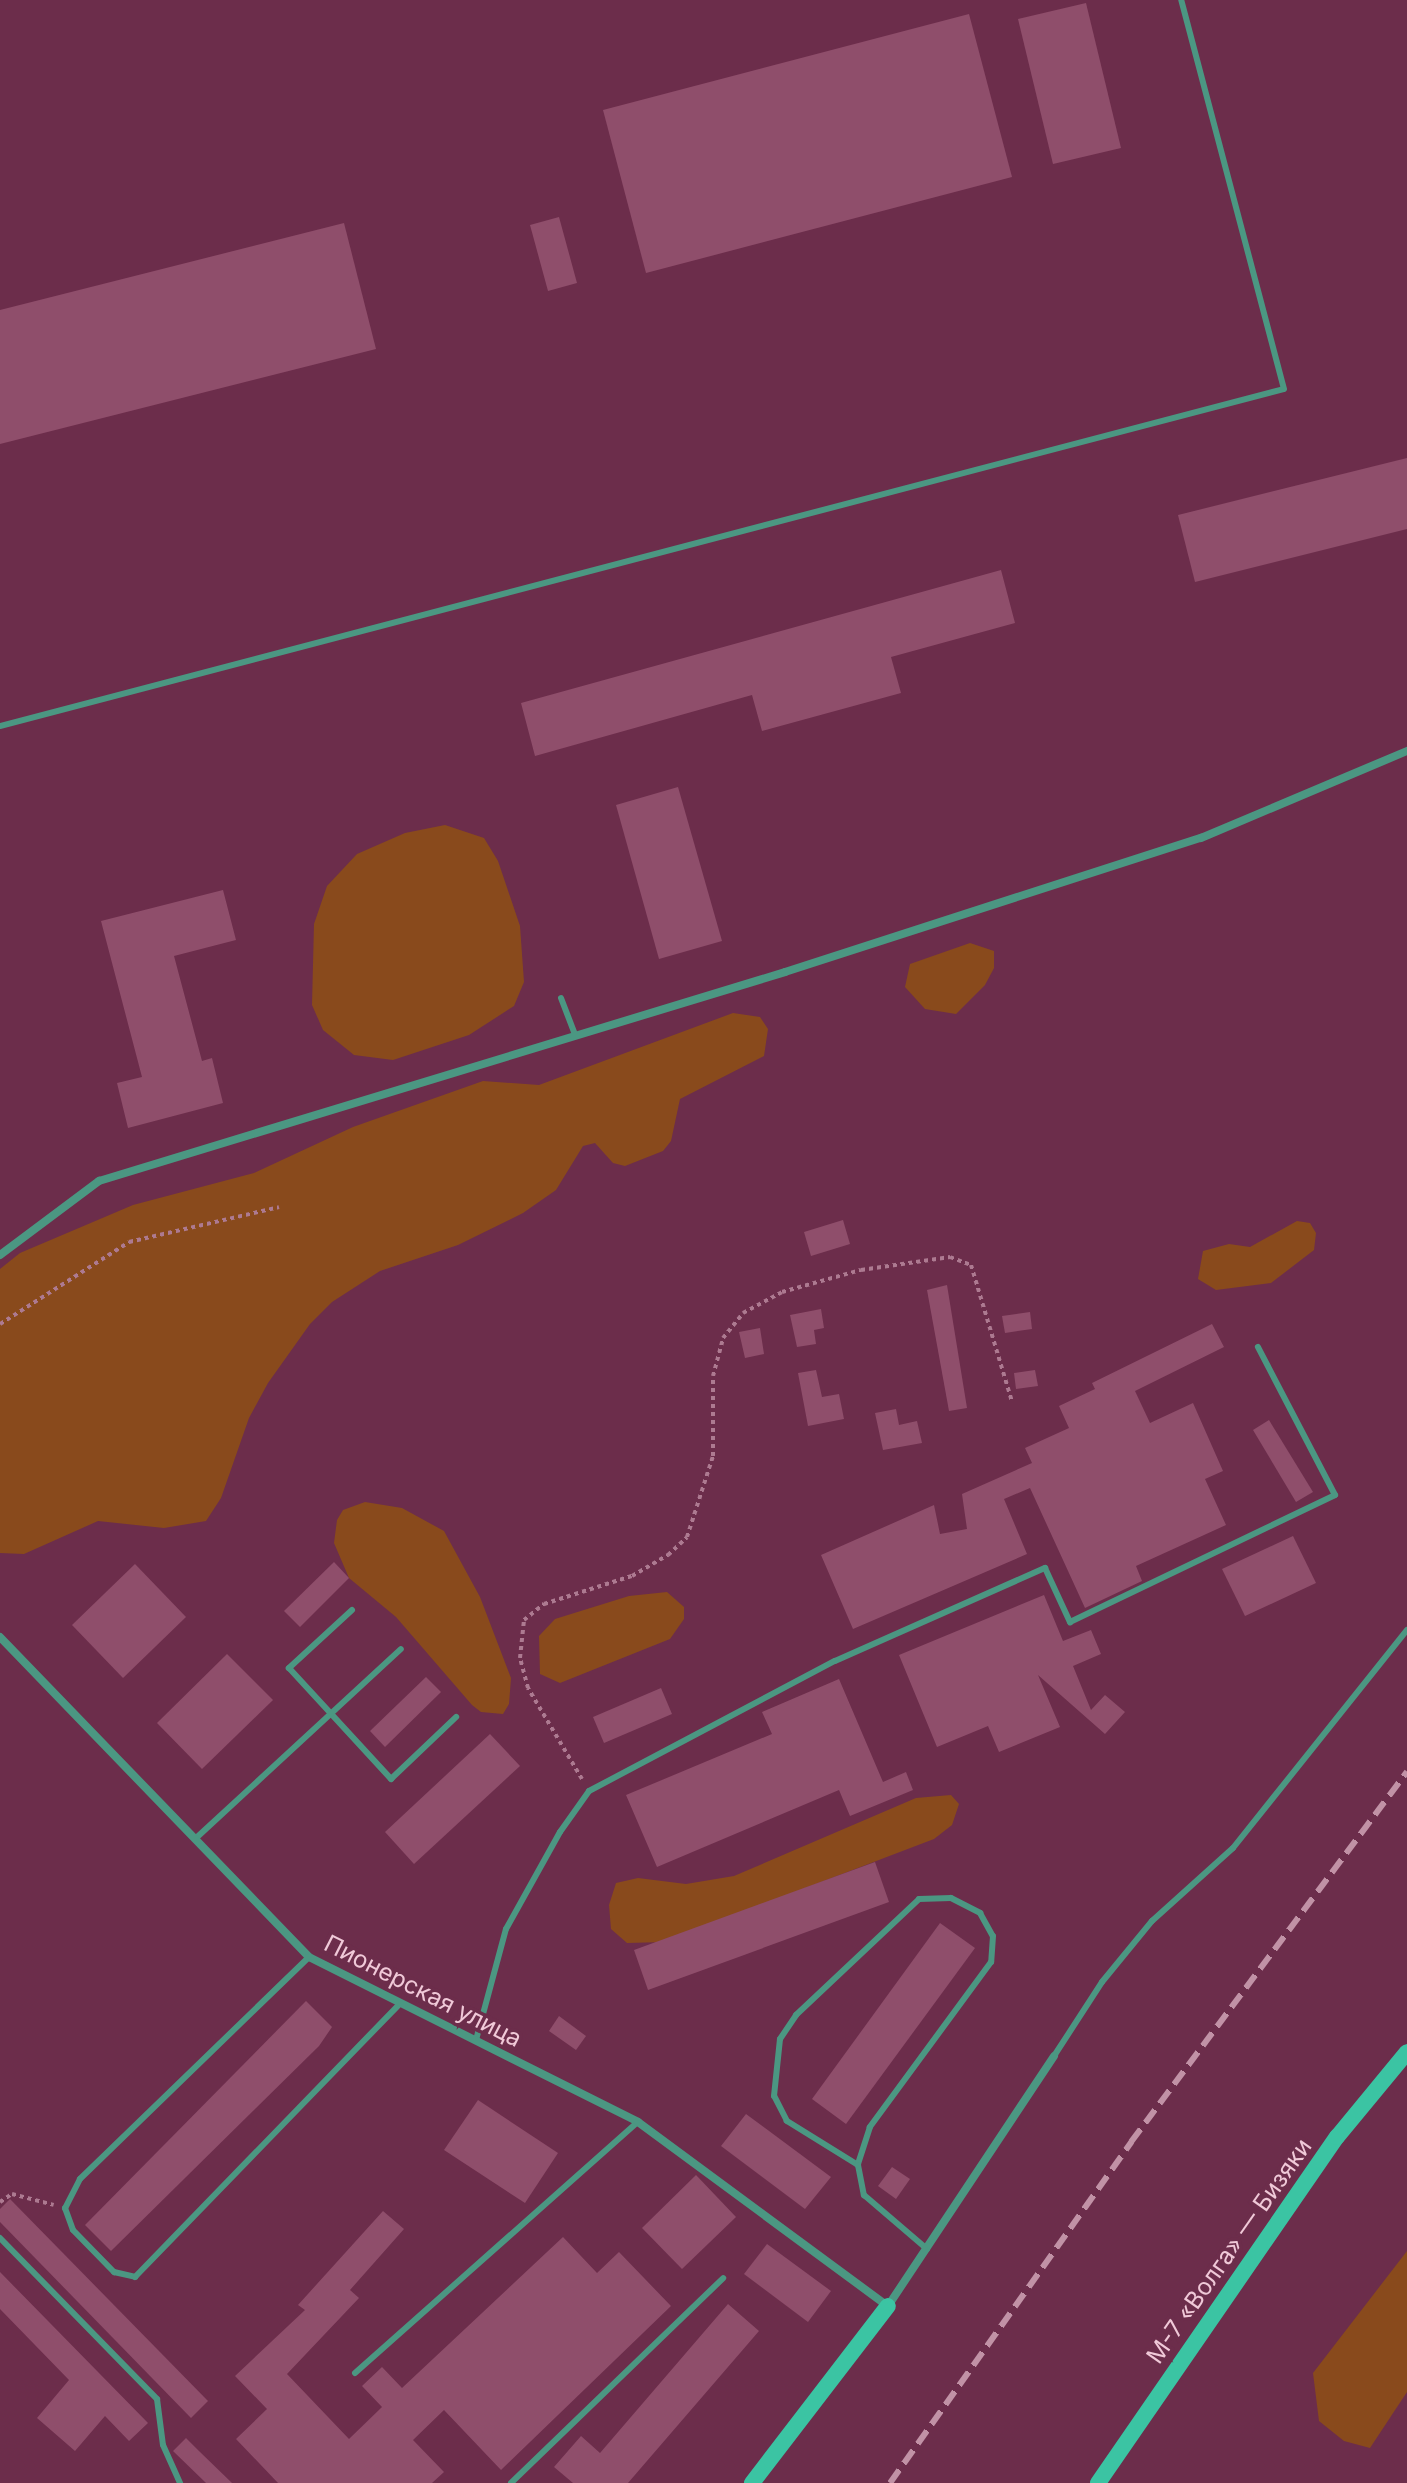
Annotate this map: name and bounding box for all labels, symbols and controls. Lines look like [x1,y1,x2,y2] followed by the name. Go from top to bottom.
[319,1929,527,2053] street label: Пионерская улица
[1140,2133,1318,2369] street label: М-7 «Волга» — Бизяки

